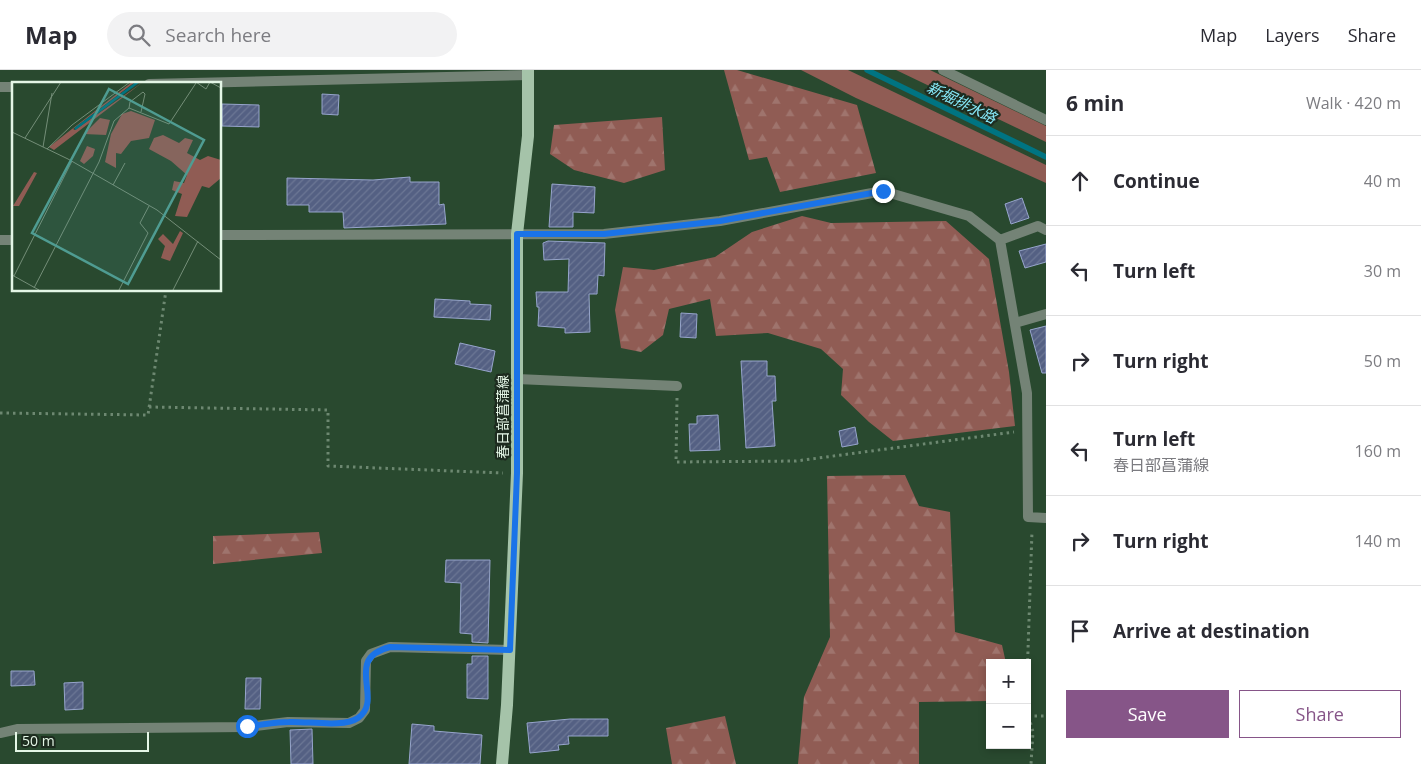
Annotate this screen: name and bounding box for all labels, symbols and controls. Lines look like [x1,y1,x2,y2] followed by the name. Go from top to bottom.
[107,12,457,57] search box
[25,18,77,51] text: Map
[125,21,153,49] icon: search
[165,22,271,48] text: Search here
[1200,23,1237,47] text: Map
[1265,23,1320,47] text: Layers
[1348,23,1396,47] text: Share
[924,77,1002,128] water label: 新堀排水路
[12,82,221,291] inset map
[1066,89,1124,117] text: 6 min
[1306,92,1401,114] text: Walk · 420 m
[1066,167,1094,195] icon: ahead
[1113,168,1200,194] text: Continue
[1364,170,1401,192] text: 40 m
[872,180,895,203] route end
[1066,257,1094,285] icon: left
[1113,258,1195,284] text: Turn left
[1364,260,1401,282] text: 30 m
[1066,347,1094,375] icon: right
[1113,348,1208,374] text: Turn right
[1364,350,1401,372] text: 50 m
[493,375,512,459] street label: 春日部菖蒲線
[1113,426,1195,452] text: Turn left
[1066,437,1094,465] icon: left
[1355,440,1401,462] text: 160 m
[1113,454,1209,476] text: 春日部菖蒲線
[1066,527,1094,555] icon: right
[1113,528,1208,554] text: Turn right
[1355,530,1401,552] text: 140 m
[1066,617,1094,645] icon: arrive
[1113,618,1310,644] text: Arrive at destination
[986,659,1031,749] map controls
[986,659,1031,704] button: +
[1066,690,1229,738] button: Save
[1239,690,1401,738] button: Share
[986,704,1031,749] button: −
[236,715,259,738] route start
[15,729,149,752] scale bar
[22,731,55,750] text: 50 m

